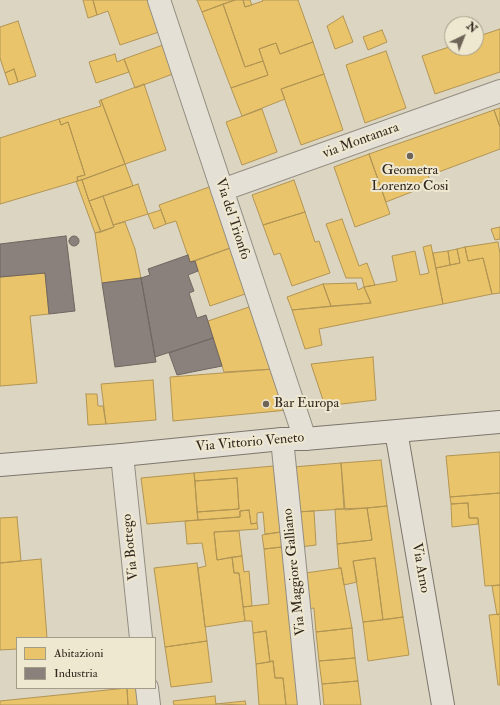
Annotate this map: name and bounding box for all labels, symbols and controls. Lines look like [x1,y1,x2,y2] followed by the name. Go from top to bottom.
[444,16,484,56] north arrow
[464,19,480,36] text: N
[321,119,401,163] street label: via Montanara
[405,151,415,161] marker: Geometra Lorenzo Cosi
[371,163,449,196] place label: Geometra Lorenzo Cosi
[211,176,253,262] street label: Via del Trionfo
[274,396,339,412] place label: Bar Europa
[261,399,271,409] marker: Bar Europa
[195,430,305,456] street label: Via Vittorio Veneto
[280,508,310,636] street label: Via Maggiore Galliano
[119,513,143,581] street label: Via Bottego
[407,542,433,594] street label: Via Arno
[16,637,156,689] legend
[54,646,104,661] text: Abitazioni
[54,666,98,681] text: Industria

